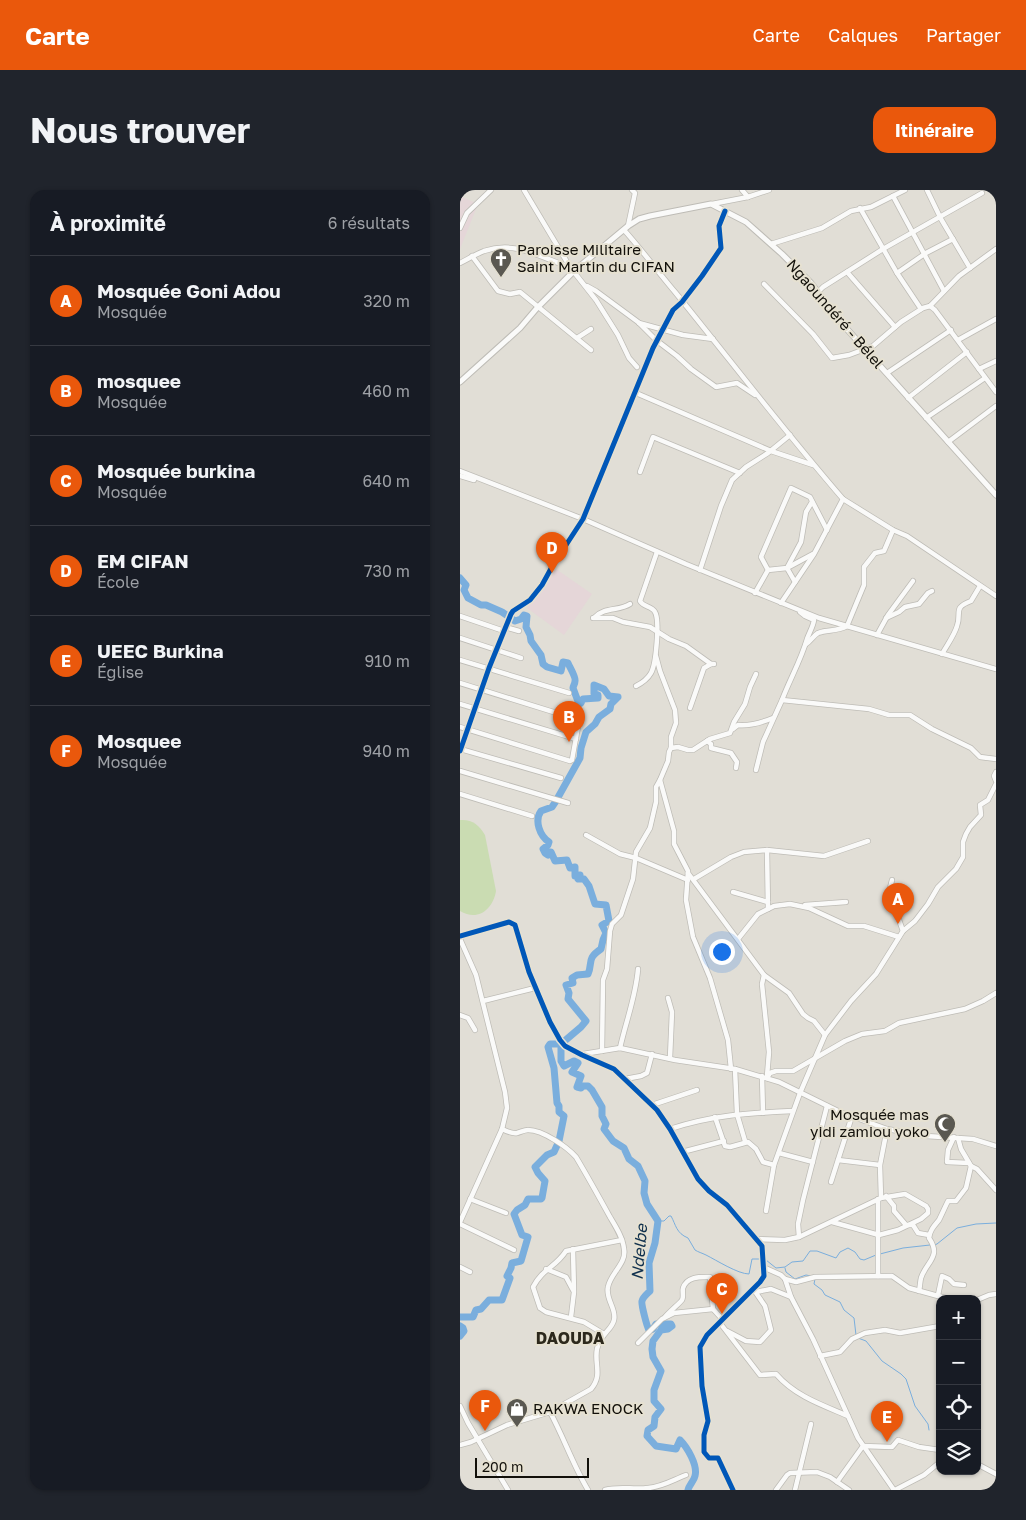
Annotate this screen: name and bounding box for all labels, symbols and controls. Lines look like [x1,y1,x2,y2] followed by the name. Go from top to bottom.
[25,21,90,50] text: Carte
[753,24,800,46] text: Carte
[828,24,898,46] text: Calques
[926,24,1001,46] text: Partager
[873,107,996,153] button: Itinéraire
[30,109,250,151] text: Nous trouver
[50,210,166,236] text: À proximité
[328,213,410,233] text: 6 résultats
[517,240,675,275] place label: Paroisse Militaire Saint Martin du CIFAN
[489,247,513,278] church icon: Paroisse Militaire Saint Martin du CIFAN
[783,255,888,372] street label: Ngaoundéré - Bélel
[97,279,281,302] text: Mosquée Goni Adou
[60,291,72,311] text: A
[363,291,410,311] text: 320 m
[97,302,167,322] text: Mosquée
[97,369,181,392] text: mosquee
[60,381,72,401] text: B
[362,381,410,401] text: 460 m
[97,392,167,412] text: Mosquée
[97,459,255,482] text: Mosquée burkina
[60,471,72,491] text: C
[362,471,410,491] text: 640 m
[97,482,167,502] text: Mosquée
[536,532,568,573] pin: D
[97,549,189,572] text: EM CIFAN
[60,561,72,581] text: D
[364,561,410,581] text: 730 m
[97,572,139,592] text: École
[97,639,224,662] text: UEEC Burkina
[61,651,71,671] text: E
[364,651,410,671] text: 910 m
[97,662,144,682] text: Église
[553,701,585,742] pin: B
[97,729,181,752] text: Mosquee
[61,741,71,761] text: F
[362,741,410,761] text: 940 m
[97,752,167,772] text: Mosquée
[882,883,914,924] pin: A
[709,939,735,965] your location
[810,1105,929,1140] place label: Mosquée mas yidi zamiou yoko
[933,1112,957,1143] mosque icon: Mosquée mas yidi zamiou yoko
[627,1222,652,1281] water label: Ndelbe
[706,1273,738,1314] pin: C
[936,1295,981,1475] map controls
[936,1295,981,1340] button: +
[536,1328,605,1348] district label: DAOUDA
[936,1340,981,1385] button: −
[936,1385,981,1430] button: locate
[469,1390,501,1431] pin: F
[505,1397,529,1428] shop icon: RAKWA ENOCK
[533,1399,643,1417] place label: RAKWA ENOCK
[871,1401,903,1442] pin: E
[936,1430,981,1475] button: layers
[475,1455,589,1478] scale bar
[482,1458,523,1475] text: 200 m

